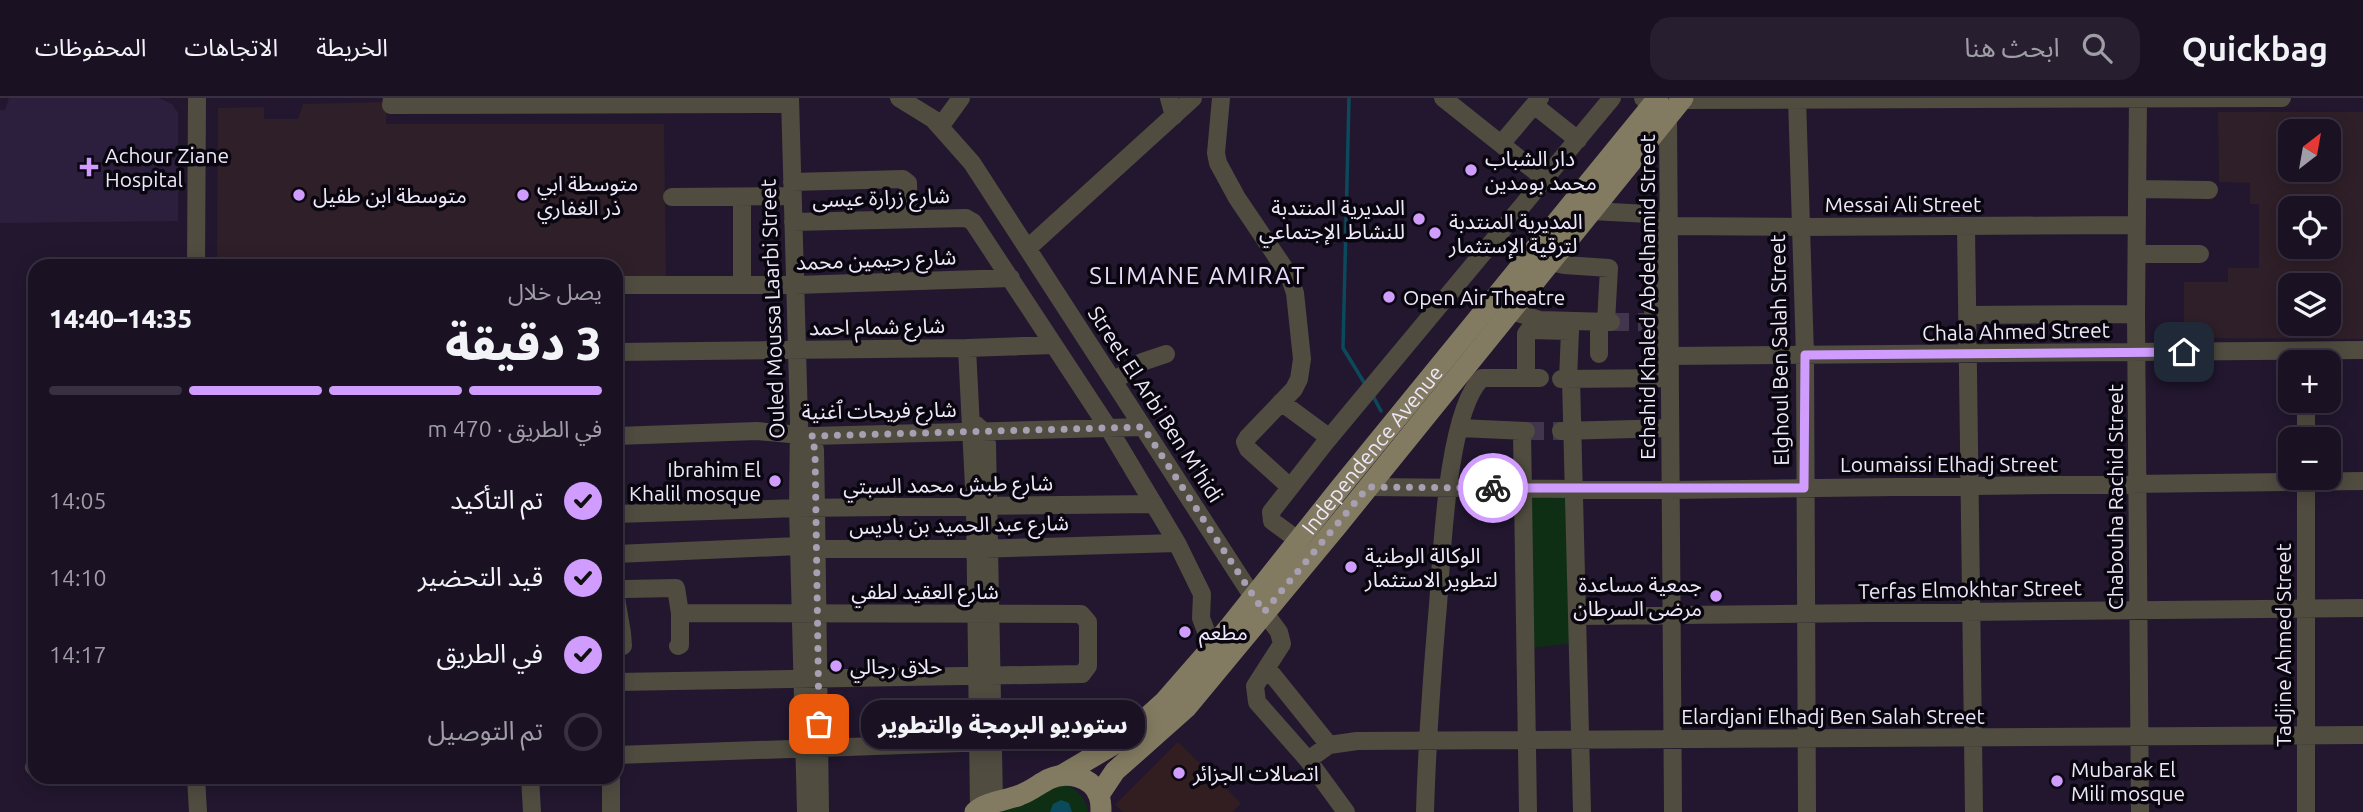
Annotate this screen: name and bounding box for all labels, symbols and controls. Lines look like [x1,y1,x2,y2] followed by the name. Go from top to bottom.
[1650,17,2140,80] search box
[2078,29,2116,67] icon: search
[2182,30,2328,67] text: Quickbag
[1964,33,2060,62] text: ابحث هنا
[35,34,146,61] text: المحفوظات
[184,34,278,61] text: الاتجاهات
[316,34,388,61] text: الخريطة
[2278,119,2342,182] north arrow
[2278,119,2341,490] map controls
[1635,134,1659,460] street label: Echahid Khaled Abdelhamid Street
[105,143,229,191] place label: Achour Ziane Hospital
[1485,146,1597,195] place label: دار الشباب محمد بومدين
[79,157,99,177] marker: Achour Ziane Hospital
[1463,162,1479,178] marker: دار الشباب محمد بومدين
[537,171,638,224] place label: متوسطة ابي ذر الغفاري
[755,179,789,439] street label: Ouled Moussa Laarbi Street
[313,183,467,208] place label: متوسطة ابن طفيل
[812,183,950,215] street label: شارع زرارة عيسى
[291,187,307,203] marker: متوسطة ابن طفيل
[515,187,531,203] marker: متوسطة ابي ذر الغفاري
[1825,192,1981,216] street label: Messai Ali Street
[1259,195,1405,248] place label: المديرية المنتدبة للنشاط الإجتماعي
[2278,196,2341,259] button: locate
[1448,209,1583,259] place label: المديرية المنتدبة لترقية الإستثمار
[1411,211,1427,227] marker: المديرية المنتدبة للنشاط الإجتماعي
[1427,225,1443,241] marker: المديرية المنتدبة لترقية الإستثمار
[1765,234,1793,466] street label: Elghoul Ben Salah Street
[795,244,957,278] street label: شارع رحيمين محمد
[1089,262,1307,289] district label: SLIMANE AMIRAT
[2278,273,2341,336] button: layers
[508,279,602,304] text: يصل خلال
[1403,285,1565,309] place label: Open Air Theatre
[1381,289,1397,305] marker: Open Air Theatre
[1084,301,1228,507] street label: Street El Arbi Ben M'hidi
[49,304,192,333] text: 14:35–14:40
[809,313,945,344] street label: شارع شمام احمد
[445,317,602,369] text: 3 دقيقة
[1922,317,2110,345] street label: Chala Ahmed Street
[2154,322,2214,382] pin
[2165,333,2203,371] icon: home
[2278,350,2341,413] button: +
[1296,360,1447,539] street label: Independence Avenue
[2103,384,2127,610] street label: Chabouha Rachid Street
[801,397,957,427] street label: شارع فريحات ٱغنية
[428,416,602,441] text: في الطريق · 470 m
[2278,427,2341,490] button: −
[1840,452,2058,476] street label: Loumaissi Elhadj Street
[1458,453,1528,523] courier
[629,457,761,505] place label: Ibrahim El Khalil mosque
[1474,469,1512,507] icon: bike
[843,470,1053,503] street label: شارع طبش محمد السبتي
[767,473,783,489] marker: Ibrahim El Khalil mosque
[564,482,602,520] icon: check
[450,485,543,514] text: تم التأكيد
[49,488,107,513] text: 14:05
[849,510,1069,542] street label: شارع عبد الحميد بن باديس
[1364,543,1498,592] place label: الوكالة الوطنية لتطوير الاستثمار
[2271,543,2295,747] street label: Tadjine Ahmed Street
[564,559,602,597] icon: check
[1343,559,1359,575] marker: الوكالة الوطنية لتطوير الاستثمار
[418,562,543,591] text: قيد التحضير
[49,565,107,590] text: 14:10
[1573,572,1702,621] place label: جمعية مساعدة مرضى السرطان
[1858,575,2082,603] street label: Terfas Elmokhtar Street
[851,579,999,608] street label: شارع العقيد لطفي
[1708,588,1724,604] marker: جمعية مساعدة مرضى السرطان
[1199,620,1248,648] place label: مطعم
[1177,624,1193,640] marker: مطعم
[564,636,602,674] icon: check
[437,639,543,668] text: في الطريق
[49,642,107,667] text: 14:17
[850,654,942,683] place label: حلاق رجالي
[828,658,844,674] marker: حلاق رجالي
[789,694,849,754] pin
[861,700,1144,748] callout: ستوديو البرمجة والتطوير
[1681,704,1985,728] street label: Elardjani Elhadj Ben Salah Street
[800,705,838,743] icon: bag
[878,712,1128,737] text: ستوديو البرمجة والتطوير
[428,716,543,745] text: تم التوصيل
[2071,757,2185,805] place label: Mubarak El Mili mosque
[1192,761,1319,786] place label: اتصالات الجزائر
[1171,765,1187,781] marker: اتصالات الجزائر
[2049,773,2065,789] marker: Mubarak El Mili mosque

